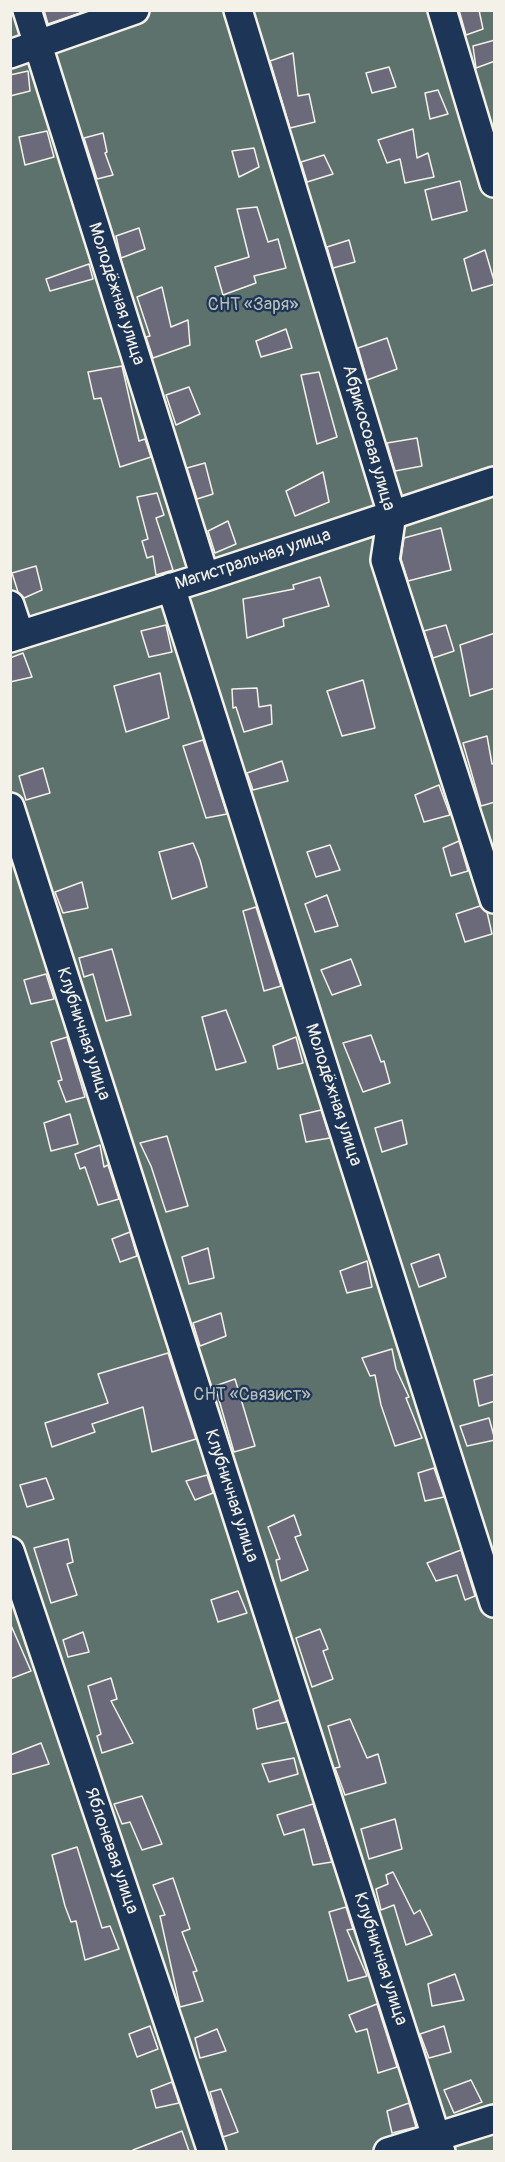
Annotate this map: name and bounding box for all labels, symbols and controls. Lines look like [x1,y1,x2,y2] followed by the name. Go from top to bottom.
[83,220,149,368] street label: Молодёжная улица
[208,294,298,316] park label: СНТ «Заря»
[337,363,399,513] street label: Абрикосовая улица
[172,525,334,595] street label: Магистральная улица
[51,965,115,1103] street label: Клубничная улица
[300,1021,366,1169] street label: Молодёжная улица
[193,1384,311,1406] park label: СНТ «Связист»
[199,1427,263,1565] street label: Клубничная улица
[79,1785,143,1917] street label: Яблоневая улица
[348,1890,412,2028] street label: Клубничная улица

